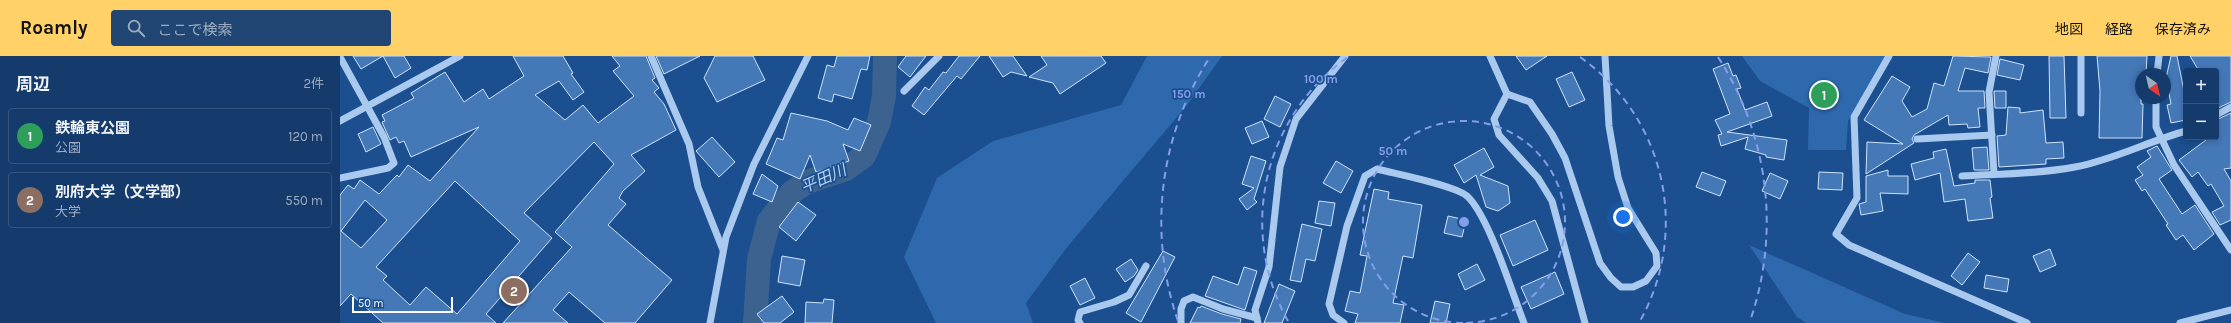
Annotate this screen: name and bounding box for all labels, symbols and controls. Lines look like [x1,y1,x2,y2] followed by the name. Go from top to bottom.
[111,10,391,46] search box
[20,17,87,39] text: Roamly
[125,17,147,39] icon: search
[157,21,233,39] text: ここで検索
[2055,21,2083,38] text: 地図
[2105,21,2133,38] text: 経路
[2155,21,2211,38] text: 保存済み
[2135,68,2171,104] north arrow
[2183,68,2219,140] map controls
[2183,68,2219,104] button: +
[1304,72,1338,86] text: 100 m
[16,74,50,94] text: 周辺
[303,76,324,91] text: 2件
[1811,80,1837,110] pin: 1
[1172,87,1206,101] text: 150 m
[2183,104,2219,140] button: −
[55,119,130,137] text: 鉄輪東公園
[28,129,32,144] text: 1
[288,129,323,144] text: 120 m
[55,140,81,155] text: 公園
[1379,144,1408,158] text: 50 m
[797,159,851,197] water label: 平田川
[55,183,190,201] text: 別府大学（文学部）
[26,193,34,208] text: 2
[285,193,323,208] text: 550 m
[55,204,81,219] text: 大学
[1613,207,1633,227] your location
[1457,215,1471,229] centre of rings
[501,276,527,306] pin: 2
[352,295,453,314] scale bar
[358,297,384,310] text: 50 m

